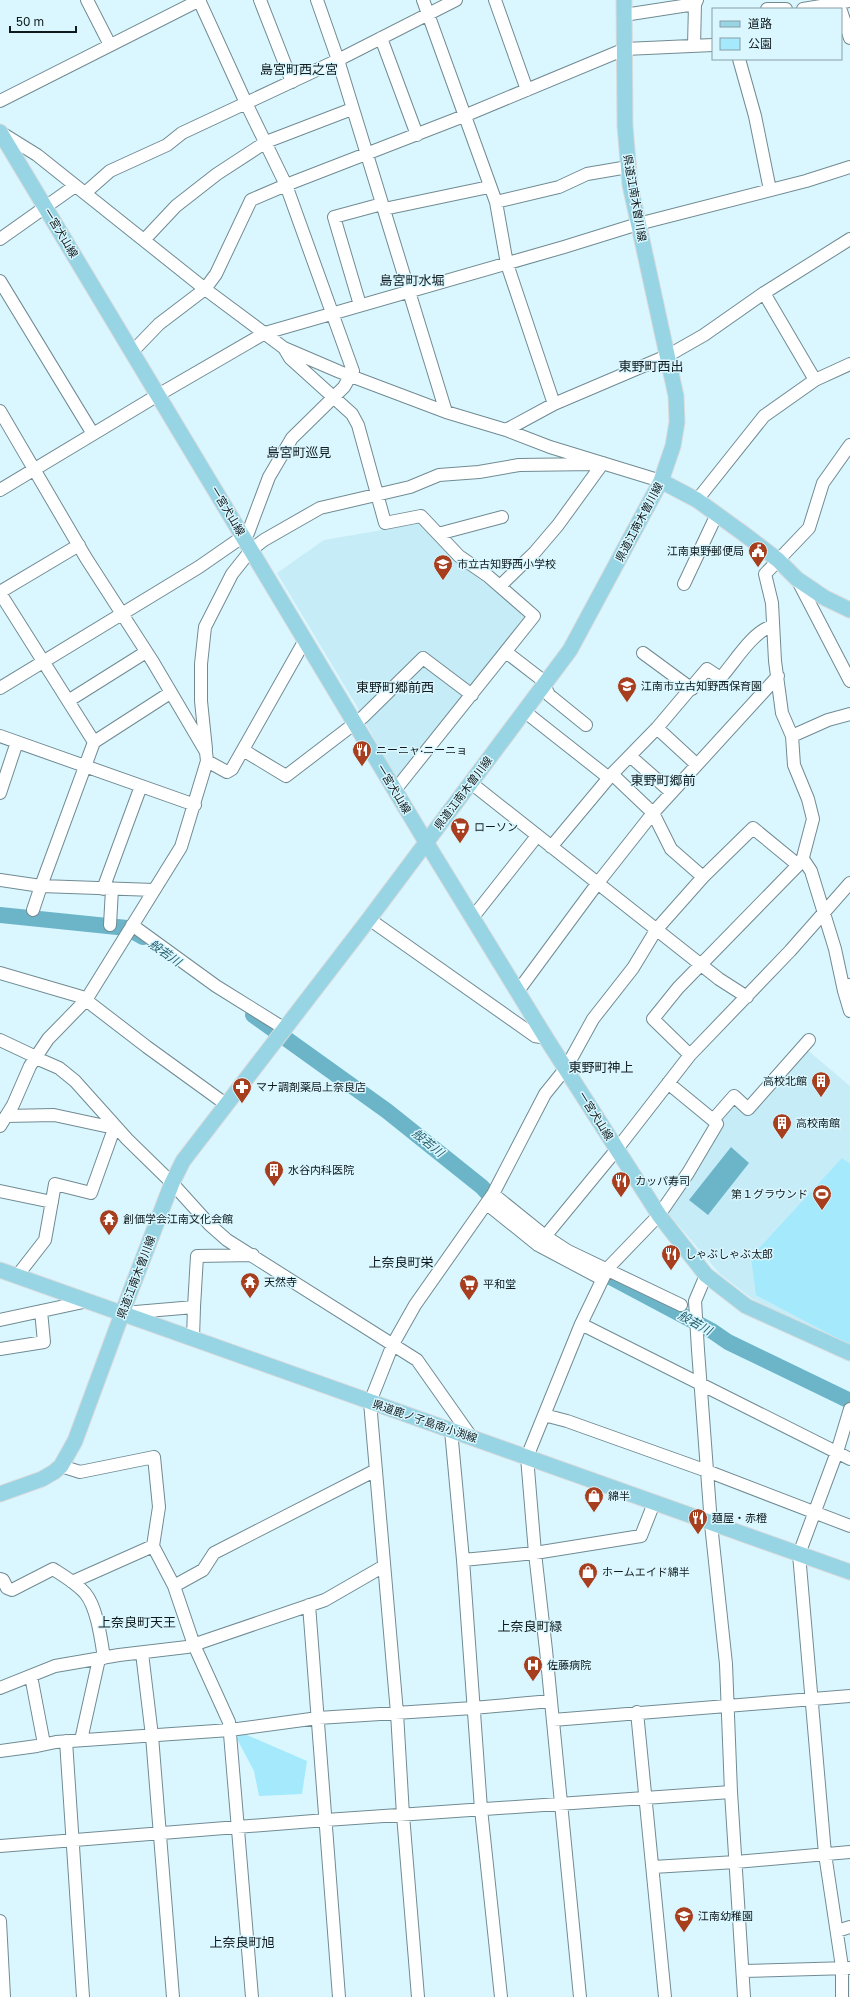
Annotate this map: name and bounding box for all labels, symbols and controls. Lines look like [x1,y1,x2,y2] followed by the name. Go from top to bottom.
[10,8,76,34] scale bar
[712,8,842,60] legend
[16,14,44,29] text: 50 m
[748,16,772,31] text: 道路
[748,36,772,51] text: 公園
[260,61,338,77] district label: 島宮町西之宮
[621,153,650,242] street label: 県道江南木曽川線
[42,206,81,260] street label: 一宮犬山線
[379,272,445,288] district label: 島宮町水堀
[618,358,684,374] district label: 東野町西出
[266,444,332,460] district label: 島宮町巡見
[612,480,665,564] street label: 県道江南木曽川線
[209,484,248,538] street label: 一宮犬山線
[747,540,769,568] public building icon: 江南東野郵便局
[667,544,744,557] place label: 江南東野郵便局
[432,553,454,581] school or university icon: 市立古知野西小学校
[457,557,556,570] place label: 市立古知野西小学校
[616,675,638,703] school or university icon: 江南市立古知野西保育園
[356,679,434,695] district label: 東野町郷前西
[641,679,762,692] place label: 江南市立古知野西保育園
[351,739,373,767] restaurant icon: ニーニャ·ニーニョ
[376,743,467,756] place label: ニーニャ·ニーニョ
[431,754,494,832] street label: 県道江南木曽川線
[375,762,414,816] street label: 一宮犬山線
[630,772,696,788] district label: 東野町郷前
[449,816,471,844] supermarket icon: ローソン
[474,820,518,833] place label: ローソン
[146,936,186,970] water label: 般若川
[568,1059,634,1075] district label: 東野町神上
[810,1070,832,1098] building icon: 高校北館
[763,1074,807,1087] place label: 高校北館
[231,1076,253,1104] pharmacy icon: マナ調剤薬局上奈良店
[256,1080,366,1093] place label: マナ調剤薬局上奈良店
[576,1089,617,1143] street label: 一宮犬山線
[771,1112,793,1140] building icon: 高校南館
[796,1116,840,1129] place label: 高校南館
[410,1125,449,1161] water label: 般若川
[263,1159,285,1187] building icon: 水谷内科医院
[288,1163,354,1176] place label: 水谷内科医院
[610,1170,632,1198] restaurant icon: カッパ寿司
[635,1174,690,1187] place label: カッパ寿司
[811,1183,833,1211] sports icon: 第１グラウンド
[731,1187,808,1200] place label: 第１グラウンド
[98,1208,120,1236] temple icon: 創価学会江南文化会館
[123,1212,233,1225] place label: 創価学会江南文化会館
[114,1233,157,1320] street label: 県道江南木曽川線
[660,1243,682,1271] restaurant icon: しゃぶしゃぶ太郎
[685,1247,773,1260] place label: しゃぶしゃぶ太郎
[368,1254,434,1270] district label: 上奈良町栄
[239,1271,261,1299] temple icon: 天然寺
[458,1273,480,1301] supermarket icon: 平和堂
[264,1275,297,1288] place label: 天然寺
[483,1277,516,1290] place label: 平和堂
[676,1307,716,1339] water label: 般若川
[371,1396,479,1445] street label: 県道鹿ノ子島南小渕線
[583,1485,605,1513] shop icon: 綿半
[608,1489,630,1502] place label: 綿半
[687,1507,709,1535] restaurant icon: 麺屋・赤橙
[712,1511,767,1524] place label: 麺屋・赤橙
[577,1561,599,1589] shop icon: ホームエイド綿半
[602,1565,690,1578] place label: ホームエイド綿半
[98,1614,176,1630] district label: 上奈良町天王
[497,1618,563,1634] district label: 上奈良町緑
[522,1654,544,1682] hospital icon: 佐藤病院
[547,1658,591,1671] place label: 佐藤病院
[673,1905,695,1933] school or university icon: 江南幼稚園
[698,1909,753,1922] place label: 江南幼稚園
[209,1934,275,1950] district label: 上奈良町旭

